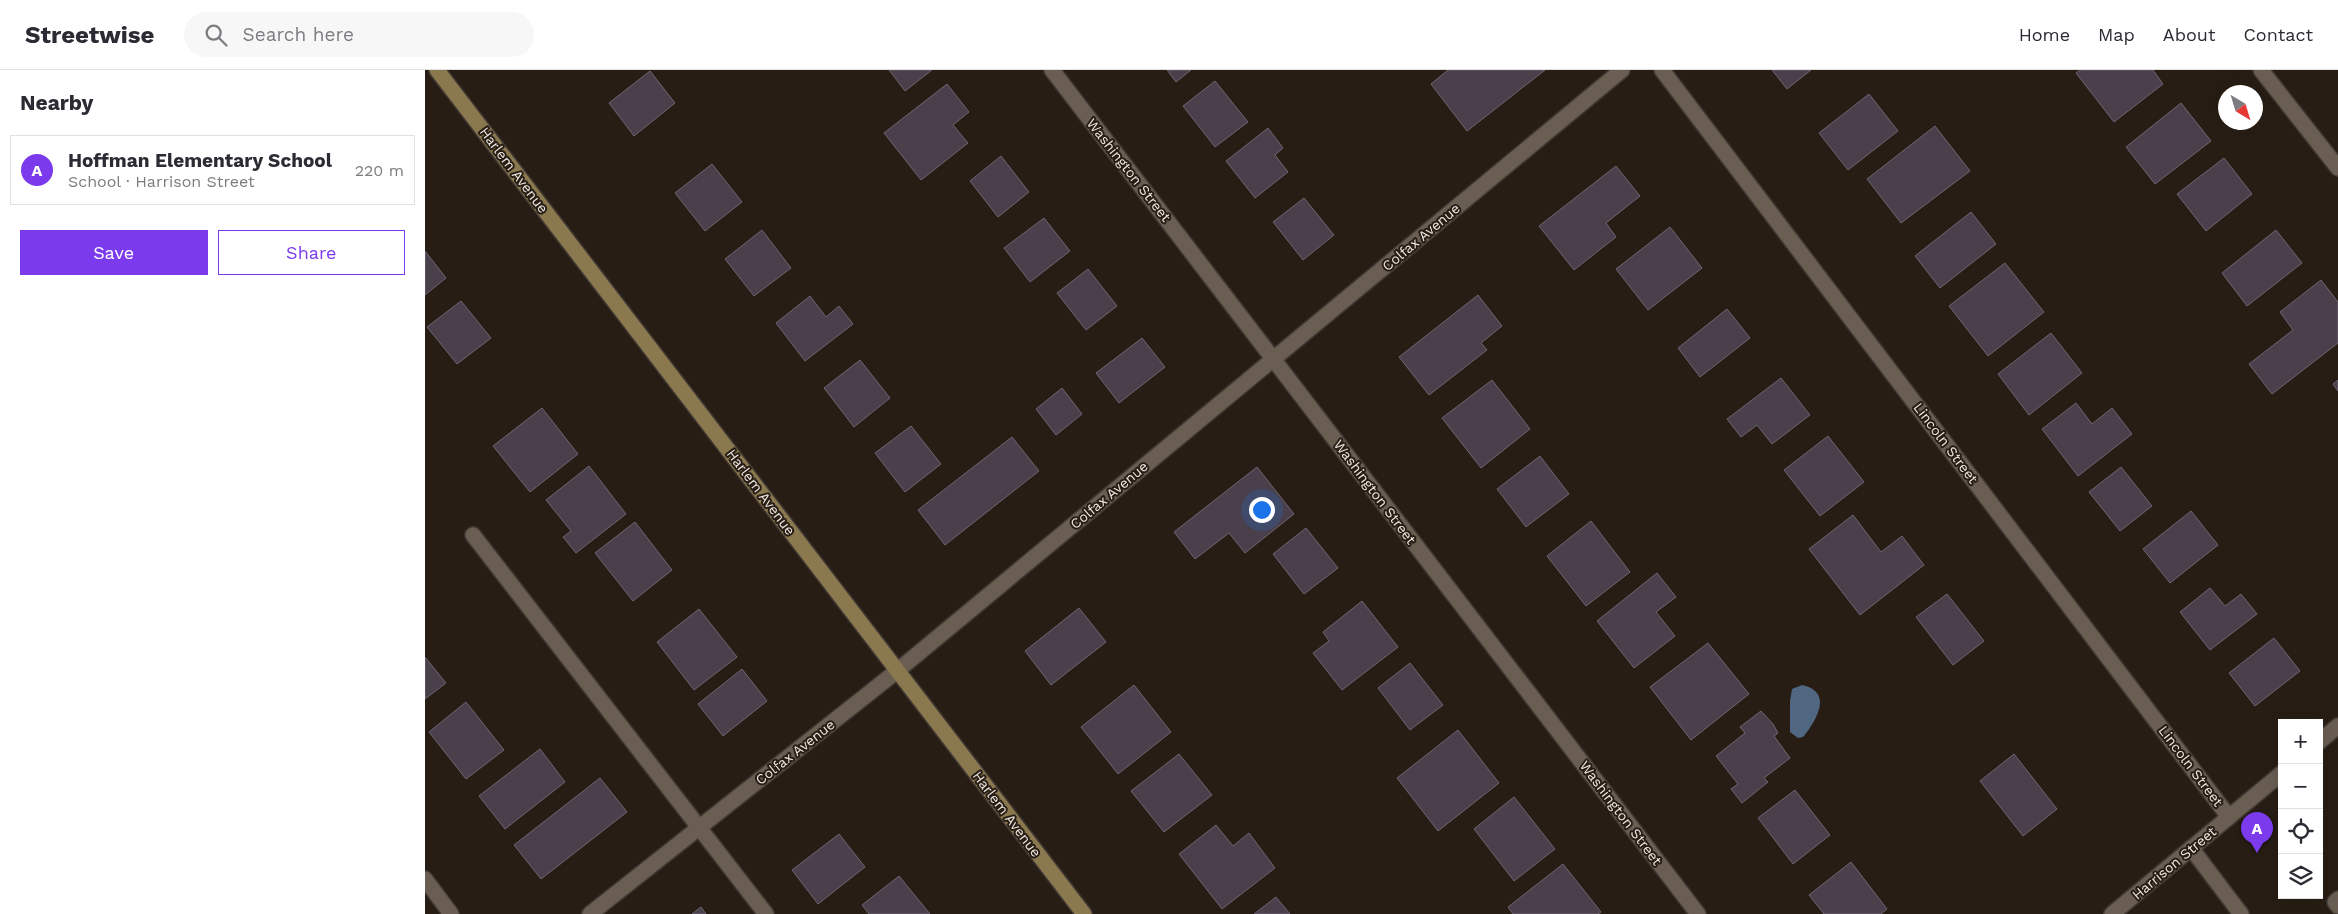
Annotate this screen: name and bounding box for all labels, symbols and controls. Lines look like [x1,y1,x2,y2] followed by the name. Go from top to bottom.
[184,12,534,57] search box
[25,21,154,49] text: Streetwise
[202,21,230,49] icon: search
[242,23,354,46] text: Search here
[2019,24,2070,45] text: Home
[2098,24,2135,45] text: Map
[2163,24,2215,45] text: About
[2243,24,2313,45] text: Contact
[2218,85,2263,130] north arrow
[20,90,93,115] text: Nearby
[1084,115,1174,225] street label: Washington Street
[477,124,551,216] street label: Harlem Avenue
[68,149,332,172] text: Hoffman Elementary School
[32,161,42,180] text: A
[355,161,404,180] text: 220 m
[68,172,255,191] text: School · Harrison Street
[1379,200,1463,274] street label: Colfax Avenue
[20,230,208,275] button: Save
[218,230,405,275] button: Share
[1910,400,1982,487] street label: Lincoln Street
[1331,437,1420,547] street label: Washington Street
[724,446,798,538] street label: Harlem Avenue
[1067,458,1151,532] street label: Colfax Avenue
[1249,497,1275,523] your location
[752,716,838,788] street label: Colfax Avenue
[2278,719,2323,899] map controls
[2278,719,2323,764] button: +
[2155,723,2227,810] street label: Lincoln Street
[1577,758,1666,868] street label: Washington Street
[2278,764,2323,809] button: −
[970,768,1044,860] street label: Harlem Avenue
[2278,809,2323,854] button: locate
[2241,812,2273,853] pin: A
[2129,823,2219,903] street label: Harrison Street
[2278,854,2323,899] button: layers

